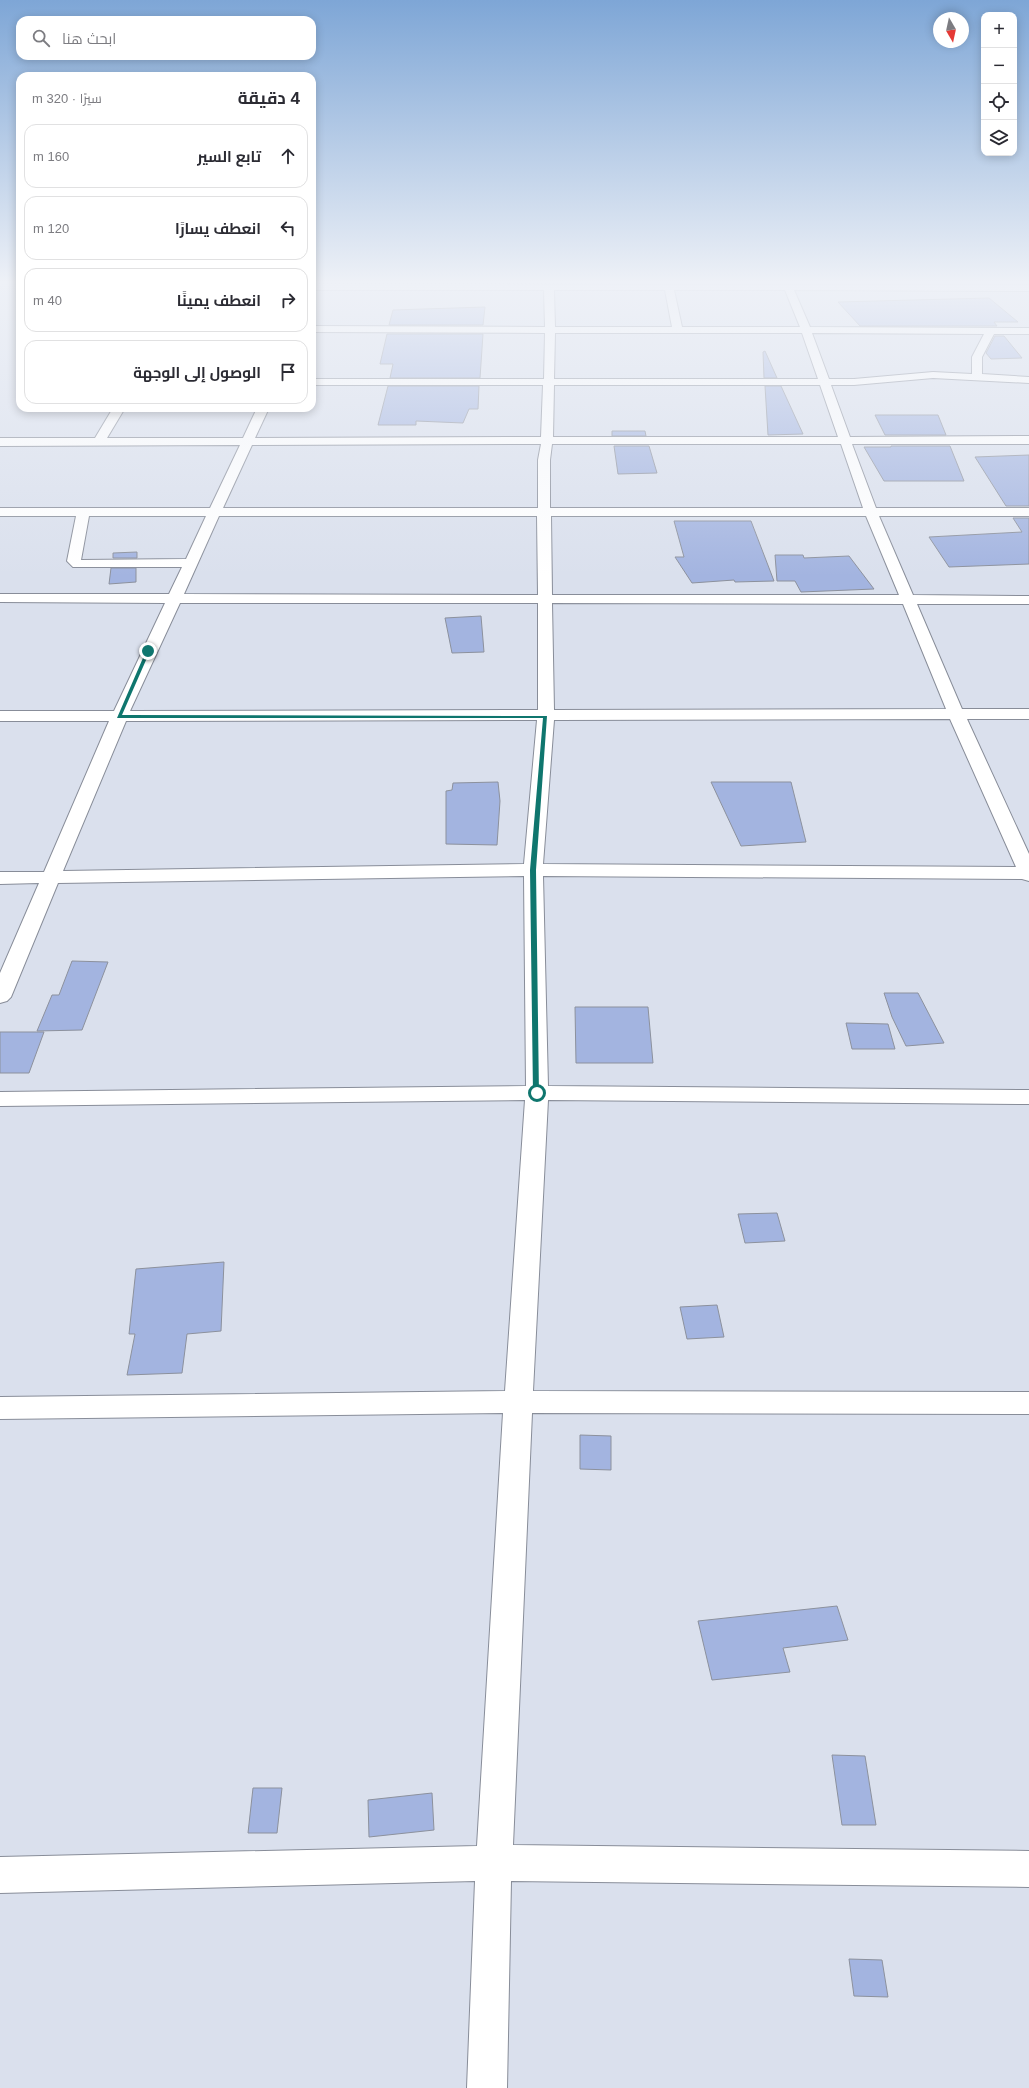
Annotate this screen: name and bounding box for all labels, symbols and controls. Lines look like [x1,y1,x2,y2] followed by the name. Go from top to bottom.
[933,12,969,48] north arrow
[981,12,1017,156] map controls
[981,12,1017,48] button: +
[16,16,316,60] search box
[30,27,52,49] icon: search
[62,30,116,47] text: ابحث هنا
[981,48,1017,84] button: −
[981,84,1017,120] button: locate
[238,89,300,108] text: 4 دقيقة
[32,91,102,106] text: سيرًا · 320 m
[981,120,1017,156] button: layers
[277,145,299,167] icon: ahead
[197,148,261,165] text: تابع السير
[33,149,69,164] text: 160 m
[277,217,299,239] icon: left
[175,220,261,237] text: انعطف يسارًا
[33,221,69,236] text: 120 m
[277,289,299,311] icon: right
[177,292,261,309] text: انعطف يمينًا
[33,293,62,308] text: 40 m
[277,361,299,383] icon: arrive
[133,364,261,381] text: الوصول إلى الوجهة
[139,642,157,660] route end
[528,1084,546,1102] route start

